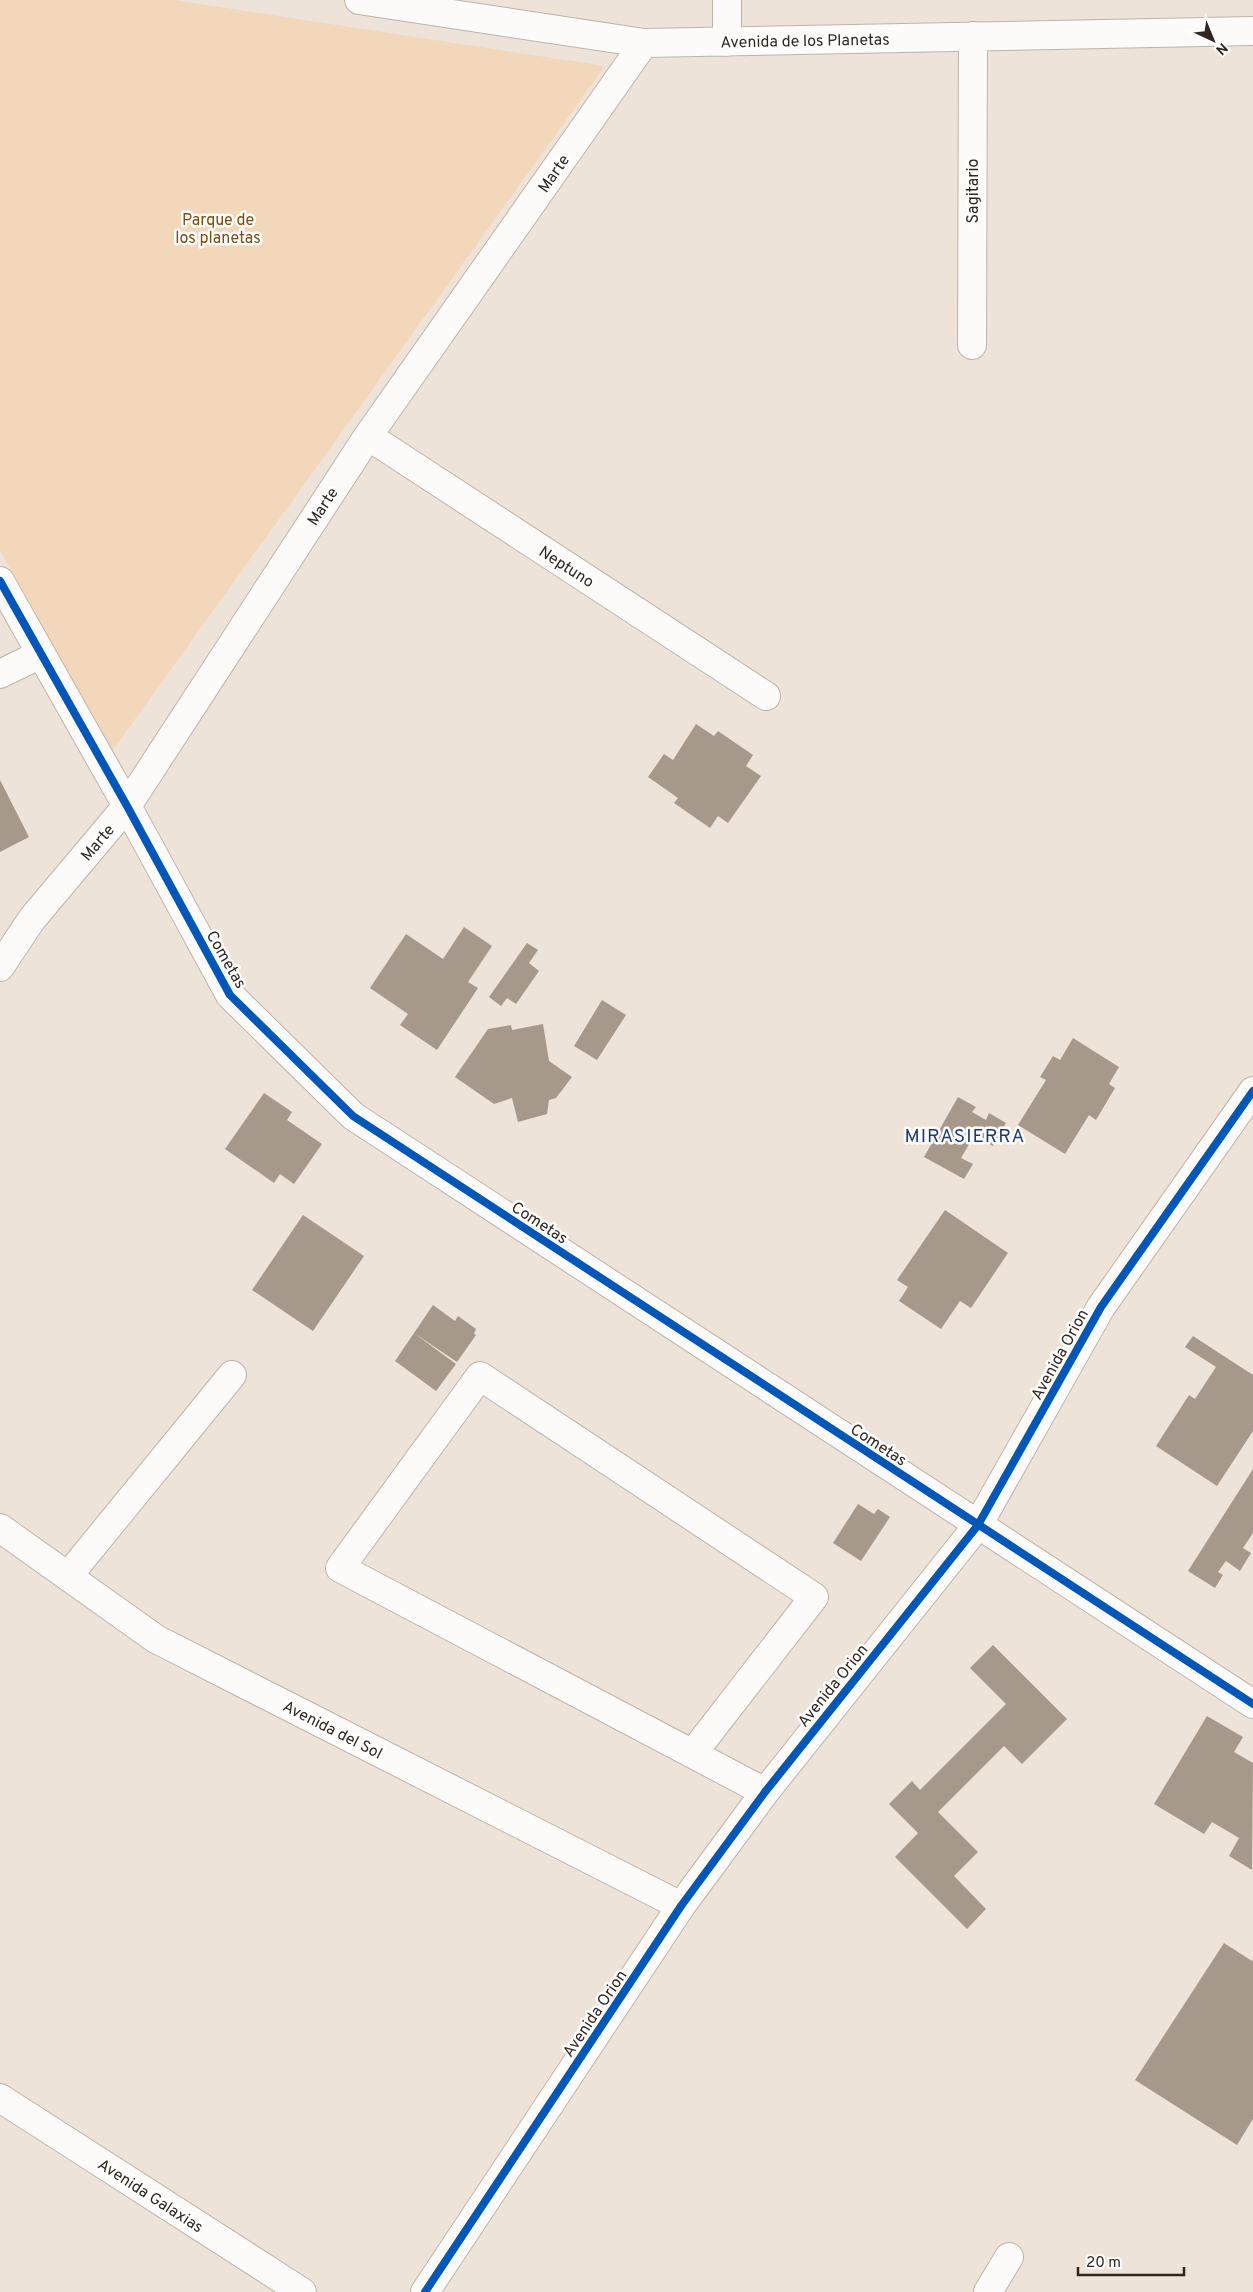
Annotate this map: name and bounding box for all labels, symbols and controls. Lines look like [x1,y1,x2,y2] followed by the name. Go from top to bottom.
[1188,15,1238,65] north arrow
[720,31,890,53] street label: Avenida de los Planetas
[1211,39,1231,58] text: N
[534,151,575,197] street label: Marte
[964,158,984,223] street label: Sagitario
[175,211,261,249] park label: Parque de los planetas
[304,484,343,530] street label: Marte
[534,542,597,593] street label: Neptuno
[77,821,120,866] street label: Marte
[201,928,250,992] street label: Cometas
[905,1125,1025,1149] district label: MIRASIERRA
[507,1198,571,1249] street label: Cometas
[1028,1306,1094,1404] street label: Avenida Orion
[846,1420,910,1471] street label: Cometas
[794,1641,873,1732] street label: Avenida Orion
[279,1697,385,1764] street label: Avenida del Sol
[559,1967,632,2062] street label: Avenida Orion
[93,2155,206,2238] street label: Avenida Galaxias
[1078,2244,1184,2276] scale bar
[1086,2254,1121,2273] text: 20 m

